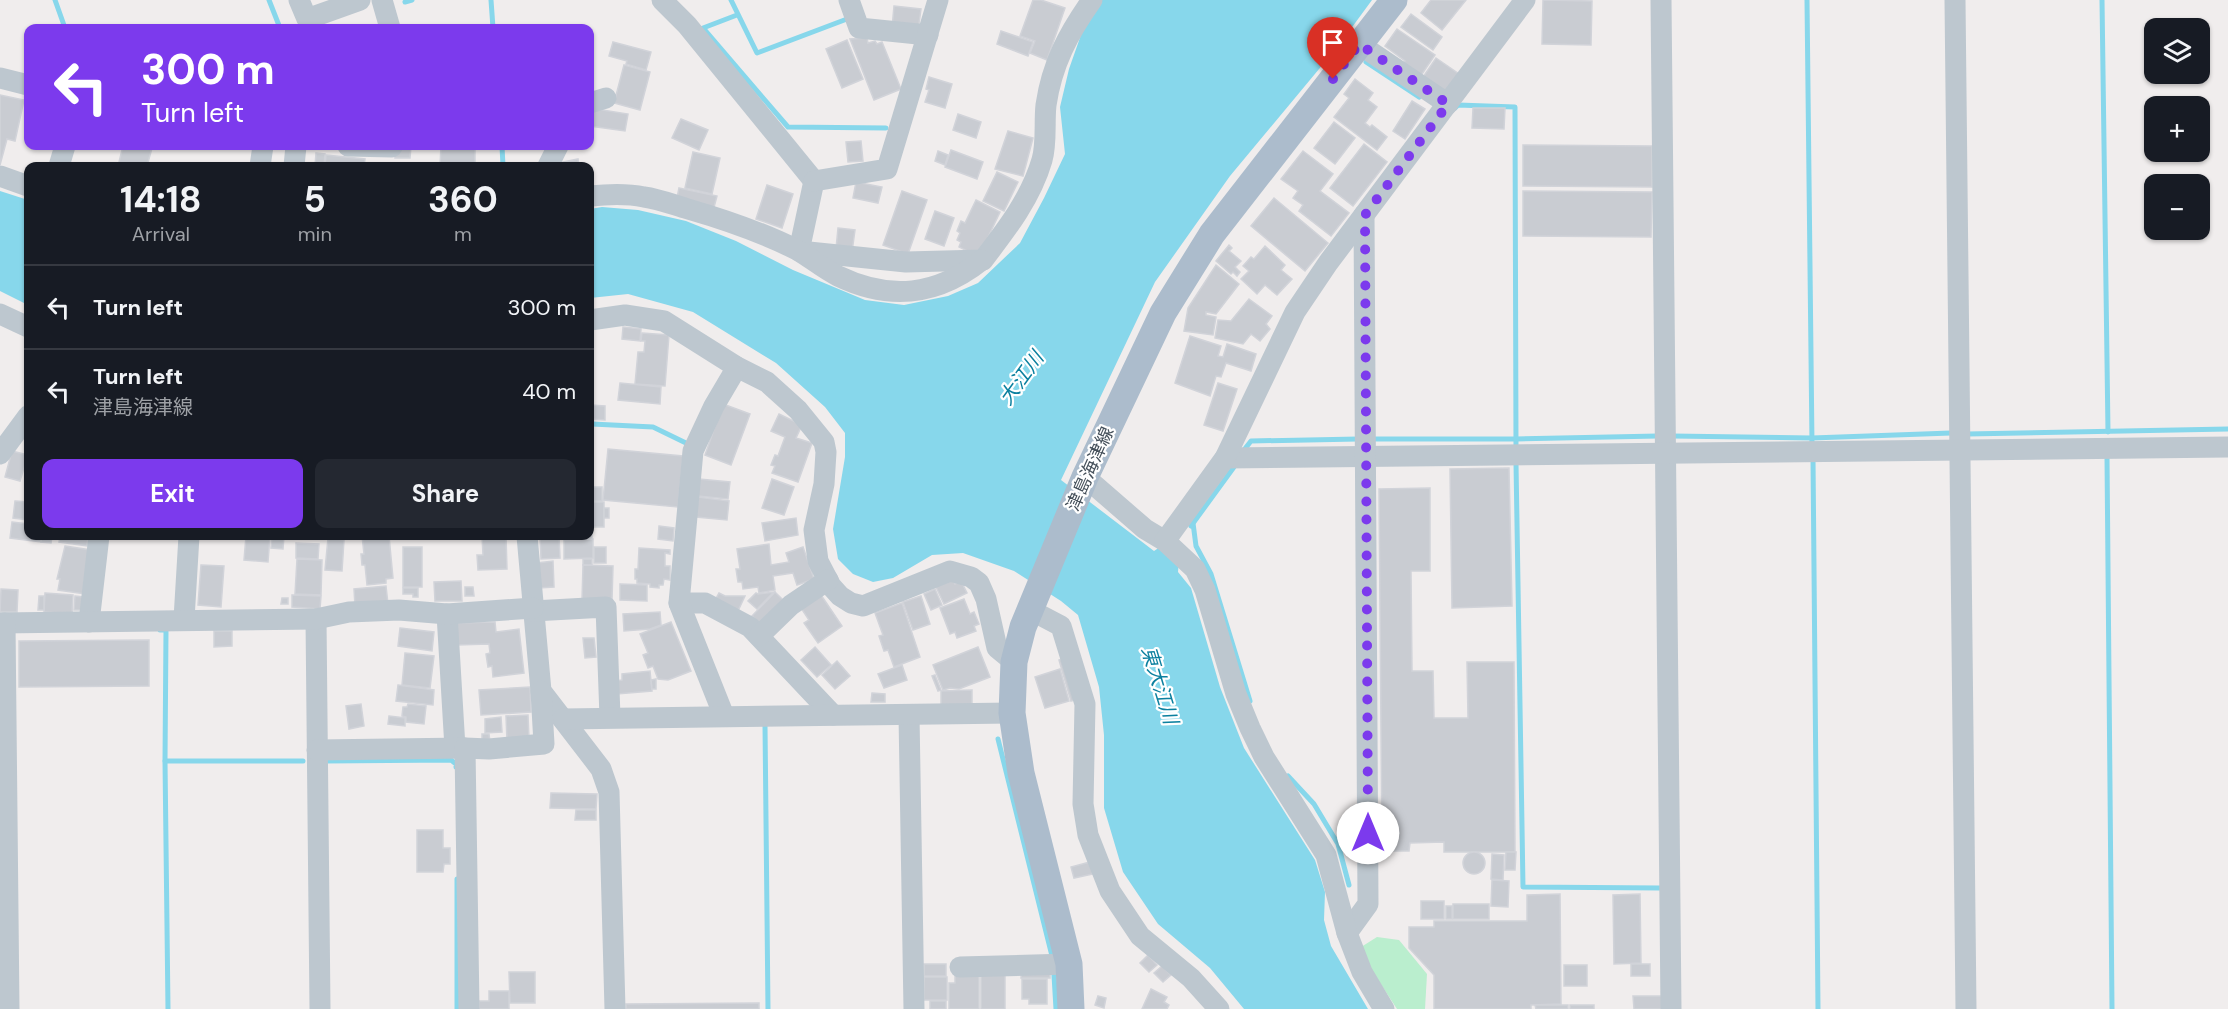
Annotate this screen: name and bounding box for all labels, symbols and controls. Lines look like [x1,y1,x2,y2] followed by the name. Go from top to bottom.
[1307,17,1358,79] pin
[2144,18,2210,240] map controls
[2144,18,2210,84] button: layers
[1316,26,1349,59] icon: arrive
[141,42,275,97] text: 300 m
[42,48,120,126] icon: left
[141,95,244,130] text: Turn left
[2144,96,2210,162] button: +
[2144,174,2210,240] button: −
[120,176,202,223] text: 14:18
[304,176,326,223] text: 5
[428,176,498,223] text: 360
[132,221,190,247] text: Arrival
[298,221,332,247] text: min
[454,221,472,247] text: m
[42,291,75,324] icon: left
[93,293,183,322] text: Turn left
[507,293,576,322] text: 300 m
[993,344,1050,410] water label: 大江川
[93,362,183,391] text: Turn left
[42,375,75,408] icon: left
[522,377,576,406] text: 40 m
[93,394,193,420] text: 津島海津線
[1061,423,1119,515] street label: 津島海津線
[42,459,303,528] button: Exit
[315,459,576,528] button: Share
[1136,643,1185,729] water label: 東大江川
[1336,801,1400,865] position arrow

